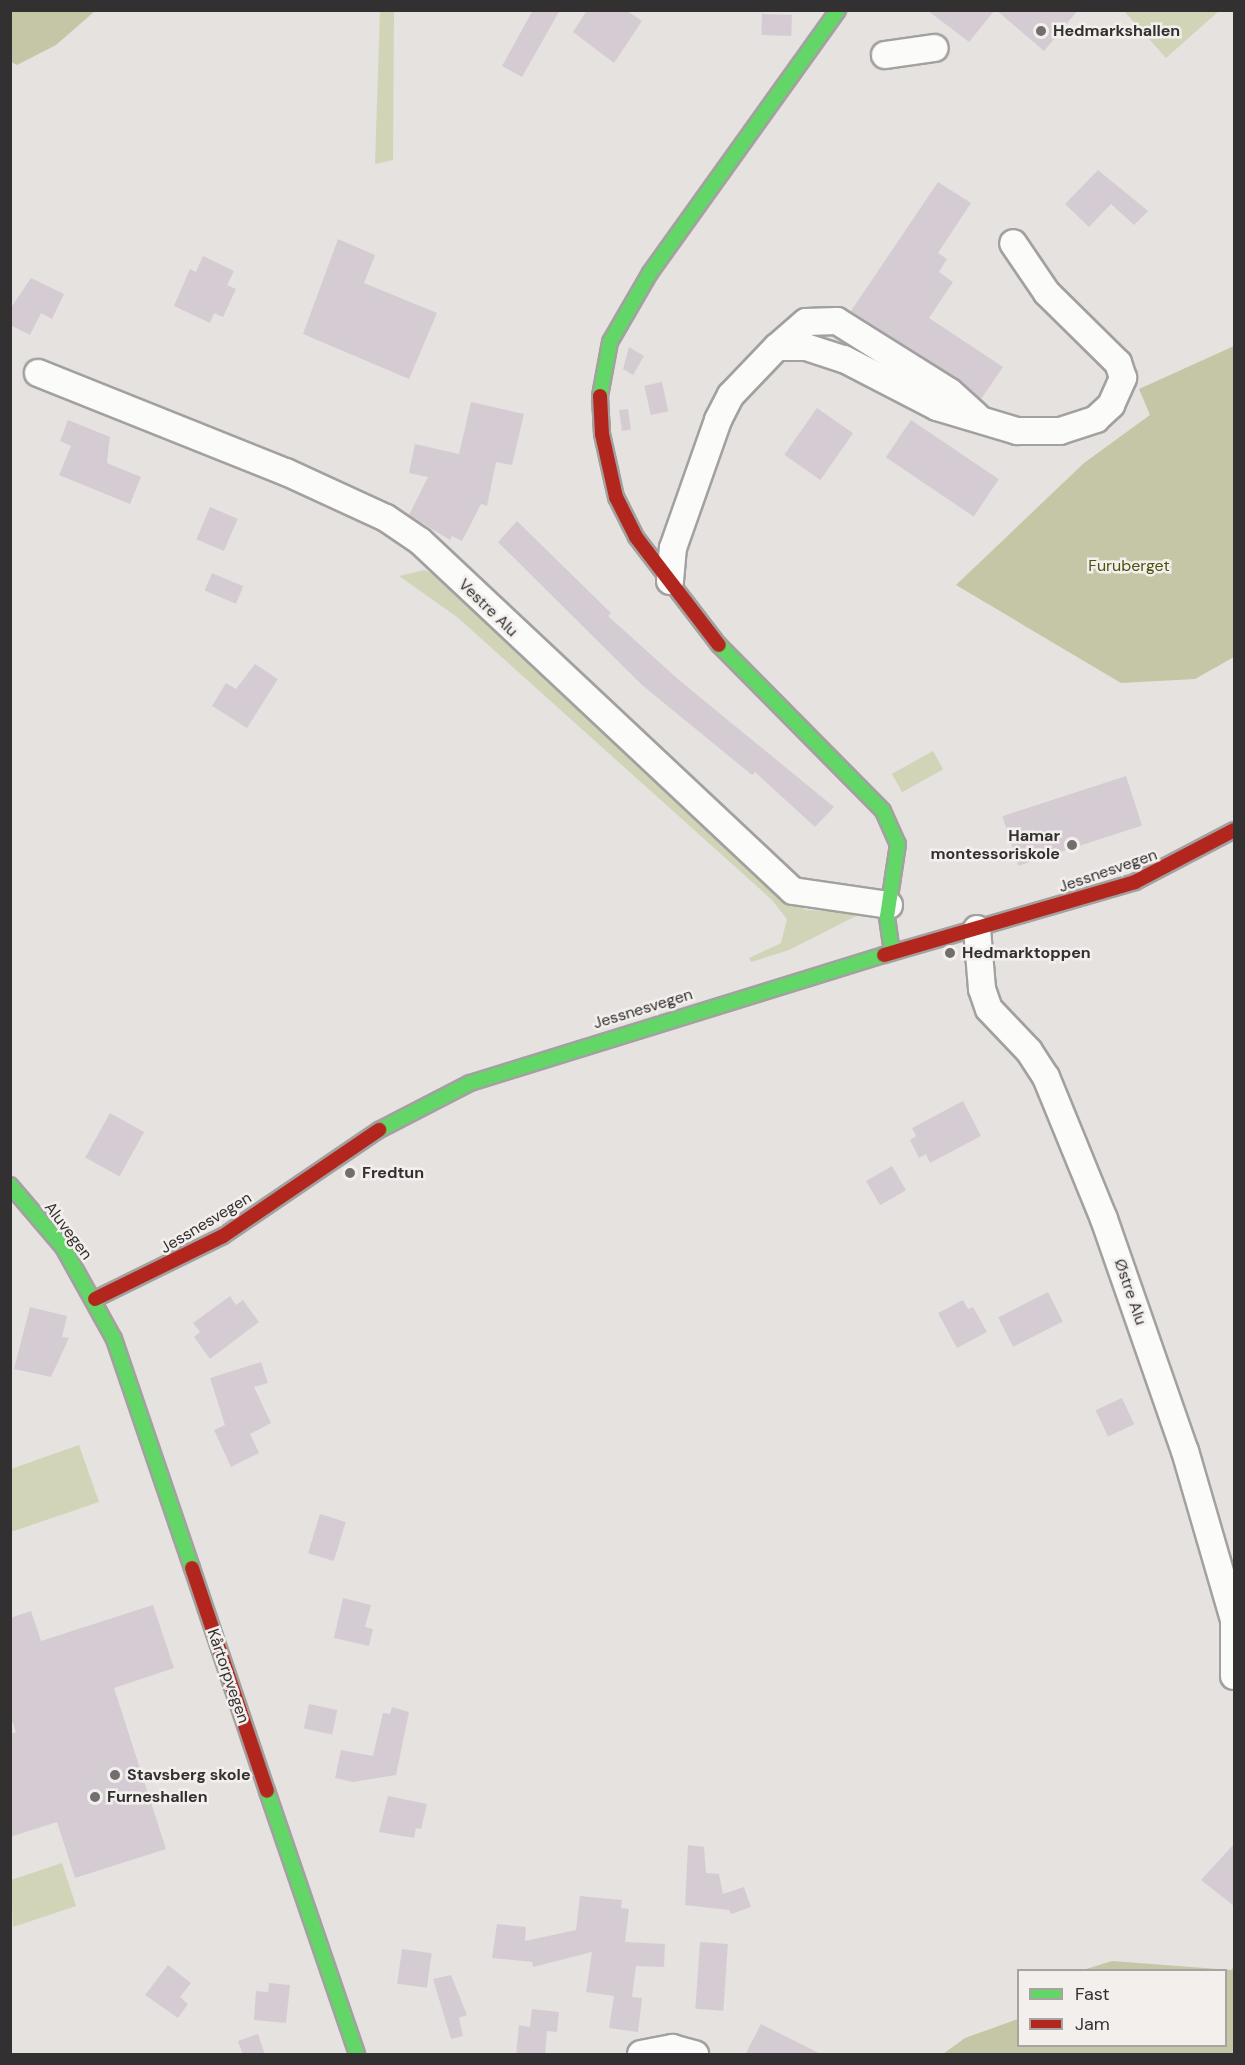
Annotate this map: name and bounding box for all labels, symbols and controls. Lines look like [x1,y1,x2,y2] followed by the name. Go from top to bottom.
[1053,21,1180,41] place label: Hedmarkshallen
[1034,24,1048,38] marker: Hedmarkshallen
[1088,556,1170,576] park label: Furuberget
[454,575,522,641] street label: Vestre Alu
[930,826,1060,864] place label: Hamar montessoriskole
[1065,838,1079,852] marker: Hamar montessoriskole
[1056,845,1160,897] street label: Jessnesvegen
[962,943,1091,963] place label: Hedmarktoppen
[943,946,957,960] marker: Hedmarktoppen
[591,985,695,1033] street label: Jessnesvegen
[362,1163,424,1183] place label: Fredtun
[343,1166,357,1180] marker: Fredtun
[157,1188,255,1258] street label: Jessnesvegen
[40,1198,96,1264] street label: Aluvegen
[1110,1256,1150,1328] street label: Østre Alu
[203,1626,253,1726] street label: Kårtorpvegen
[127,1765,251,1785] place label: Stavsberg skole
[108,1768,122,1782] marker: Stavsberg skole
[107,1787,208,1807] place label: Furneshallen
[88,1790,102,1804] marker: Furneshallen
[1017,1969,1227,2047] legend
[1075,1982,1110,2006] text: Fast
[1075,2012,1110,2036] text: Jam

